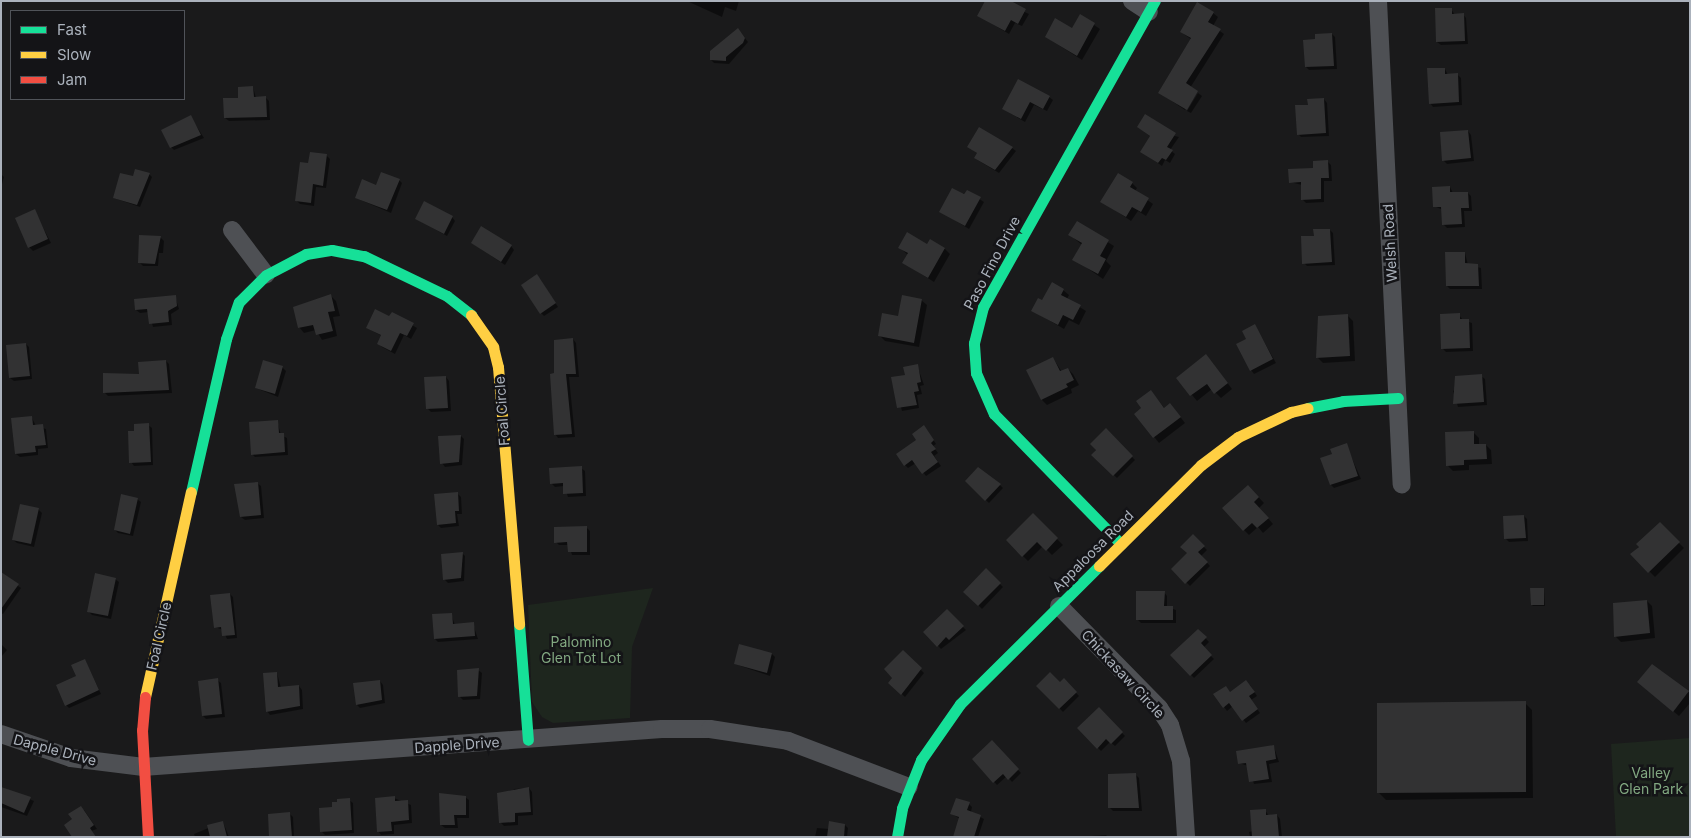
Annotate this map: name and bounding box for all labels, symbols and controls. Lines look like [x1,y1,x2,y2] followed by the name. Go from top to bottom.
[10,10,185,100] legend
[57,20,87,39] text: Fast
[57,45,91,64] text: Slow
[57,70,87,89] text: Jam
[1380,204,1400,282] street label: Welsh Road
[960,213,1024,313] street label: Paso Fino Drive
[491,376,513,446] street label: Foal Circle
[1049,507,1137,595] street label: Appaloosa Road
[143,600,175,672] street label: Foal Circle
[1078,626,1168,722] street label: Chickasaw Circle
[541,634,621,666] park label: Palomino Glen Tot Lot
[12,731,98,769] street label: Dapple Drive
[414,734,500,756] street label: Dapple Drive
[1619,765,1683,798] park label: Valley Glen Park

